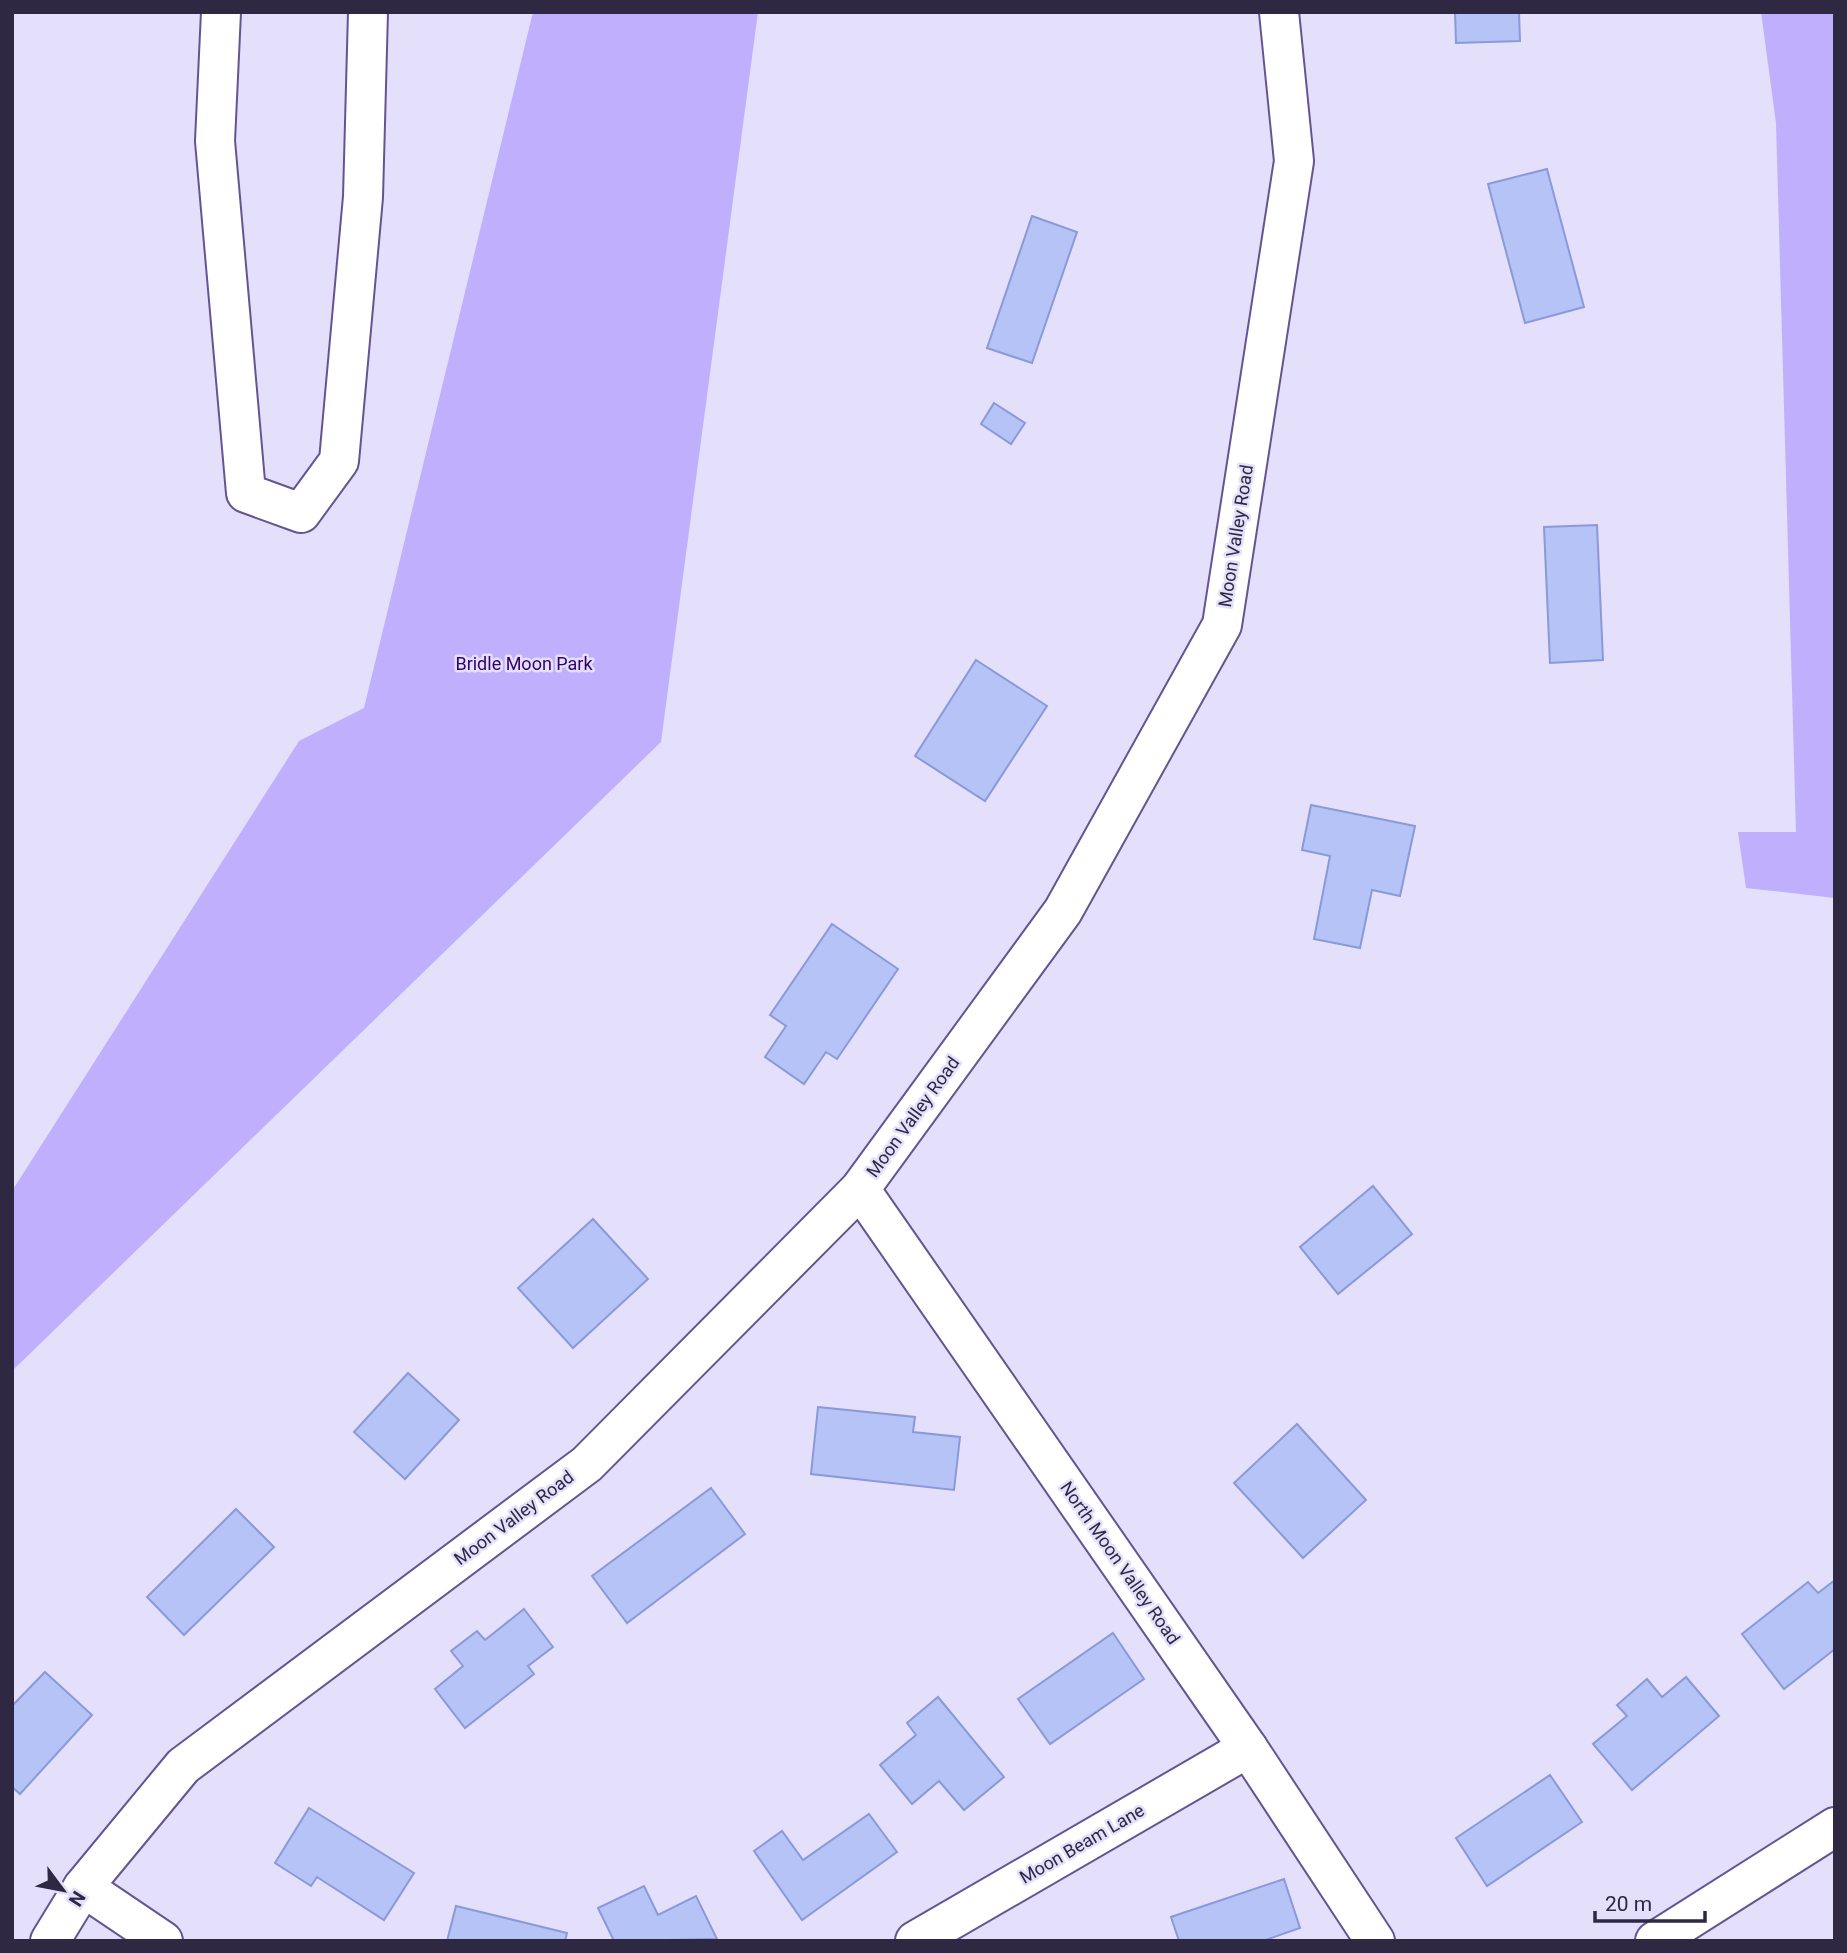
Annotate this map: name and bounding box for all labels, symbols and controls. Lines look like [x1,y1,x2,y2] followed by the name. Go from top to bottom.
[1214,463,1257,609] street label: Moon Valley Road
[455,653,593,674] park label: Bridle Moon Park
[862,1052,963,1181] street label: Moon Valley Road
[450,1466,578,1569] street label: Moon Valley Road
[1056,1477,1185,1648] street label: North Moon Valley Road
[1016,1799,1148,1888] street label: Moon Beam Lane
[28,1855,98,1925] north arrow
[1595,1880,1705,1924] scale bar
[64,1887,90,1911] text: N
[1605,1892,1652,1916] text: 20 m

